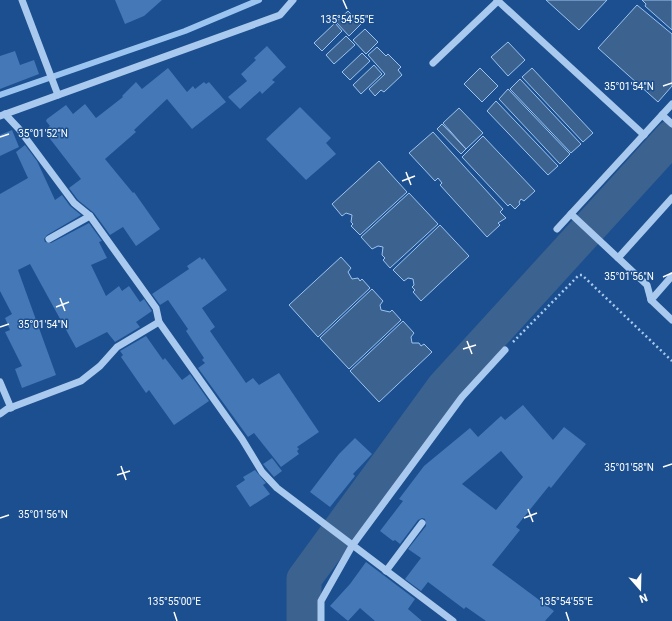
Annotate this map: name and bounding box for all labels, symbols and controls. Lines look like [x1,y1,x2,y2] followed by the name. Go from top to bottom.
[320,14,374,25] text: 135°54'55"E
[604,81,654,92] text: 35°01'54"N
[18,128,68,139] text: 35°01'52"N
[604,271,654,282] text: 35°01'56"N
[18,319,68,330] text: 35°01'54"N
[604,462,654,473] text: 35°01'58"N
[18,509,68,520] text: 35°01'56"N
[620,569,660,609] north arrow
[637,590,649,605] text: N
[147,596,201,607] text: 135°55'00"E
[539,596,593,607] text: 135°54'55"E

